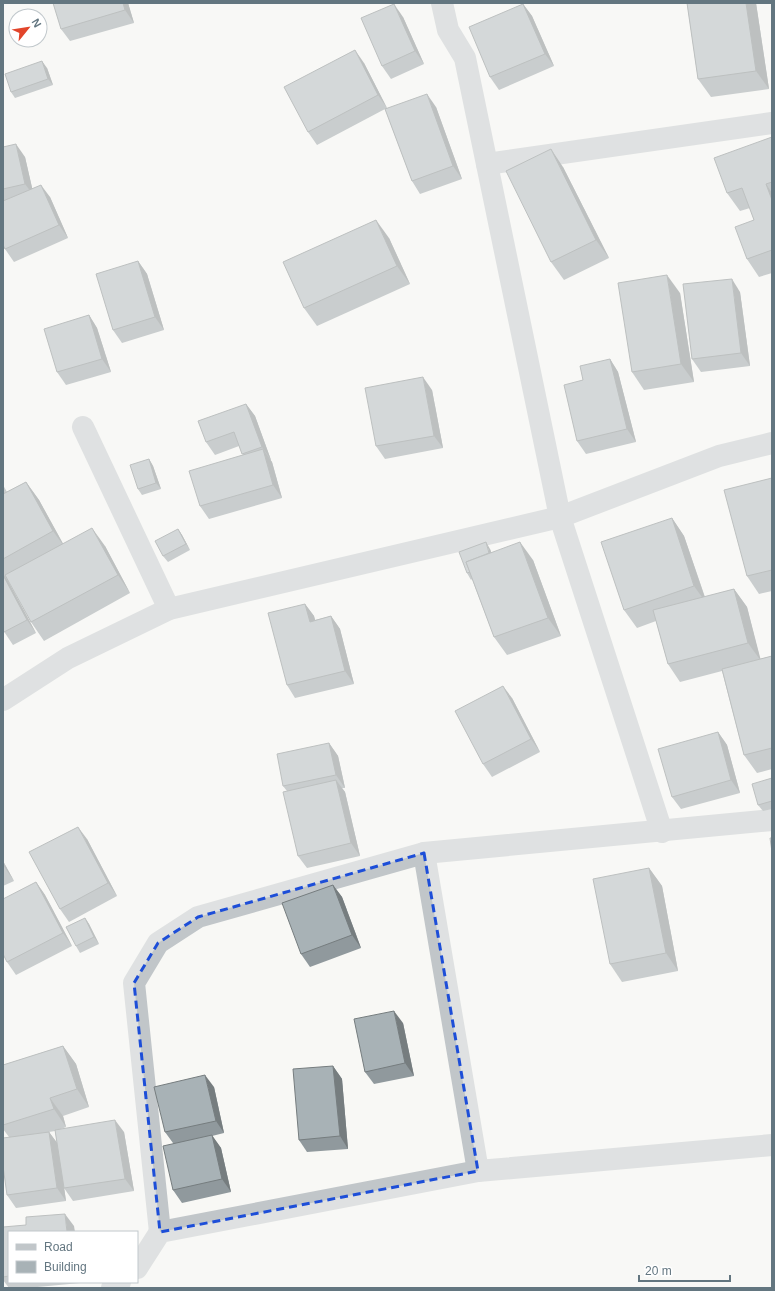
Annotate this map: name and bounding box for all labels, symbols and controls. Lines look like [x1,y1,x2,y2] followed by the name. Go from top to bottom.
[8,8,48,48] north arrow
[29,17,44,29] text: N
[8,1231,138,1283] legend
[44,1240,73,1254] text: Road
[639,1257,730,1283] scale bar
[44,1260,87,1274] text: Building
[645,1264,672,1278] text: 20 m

